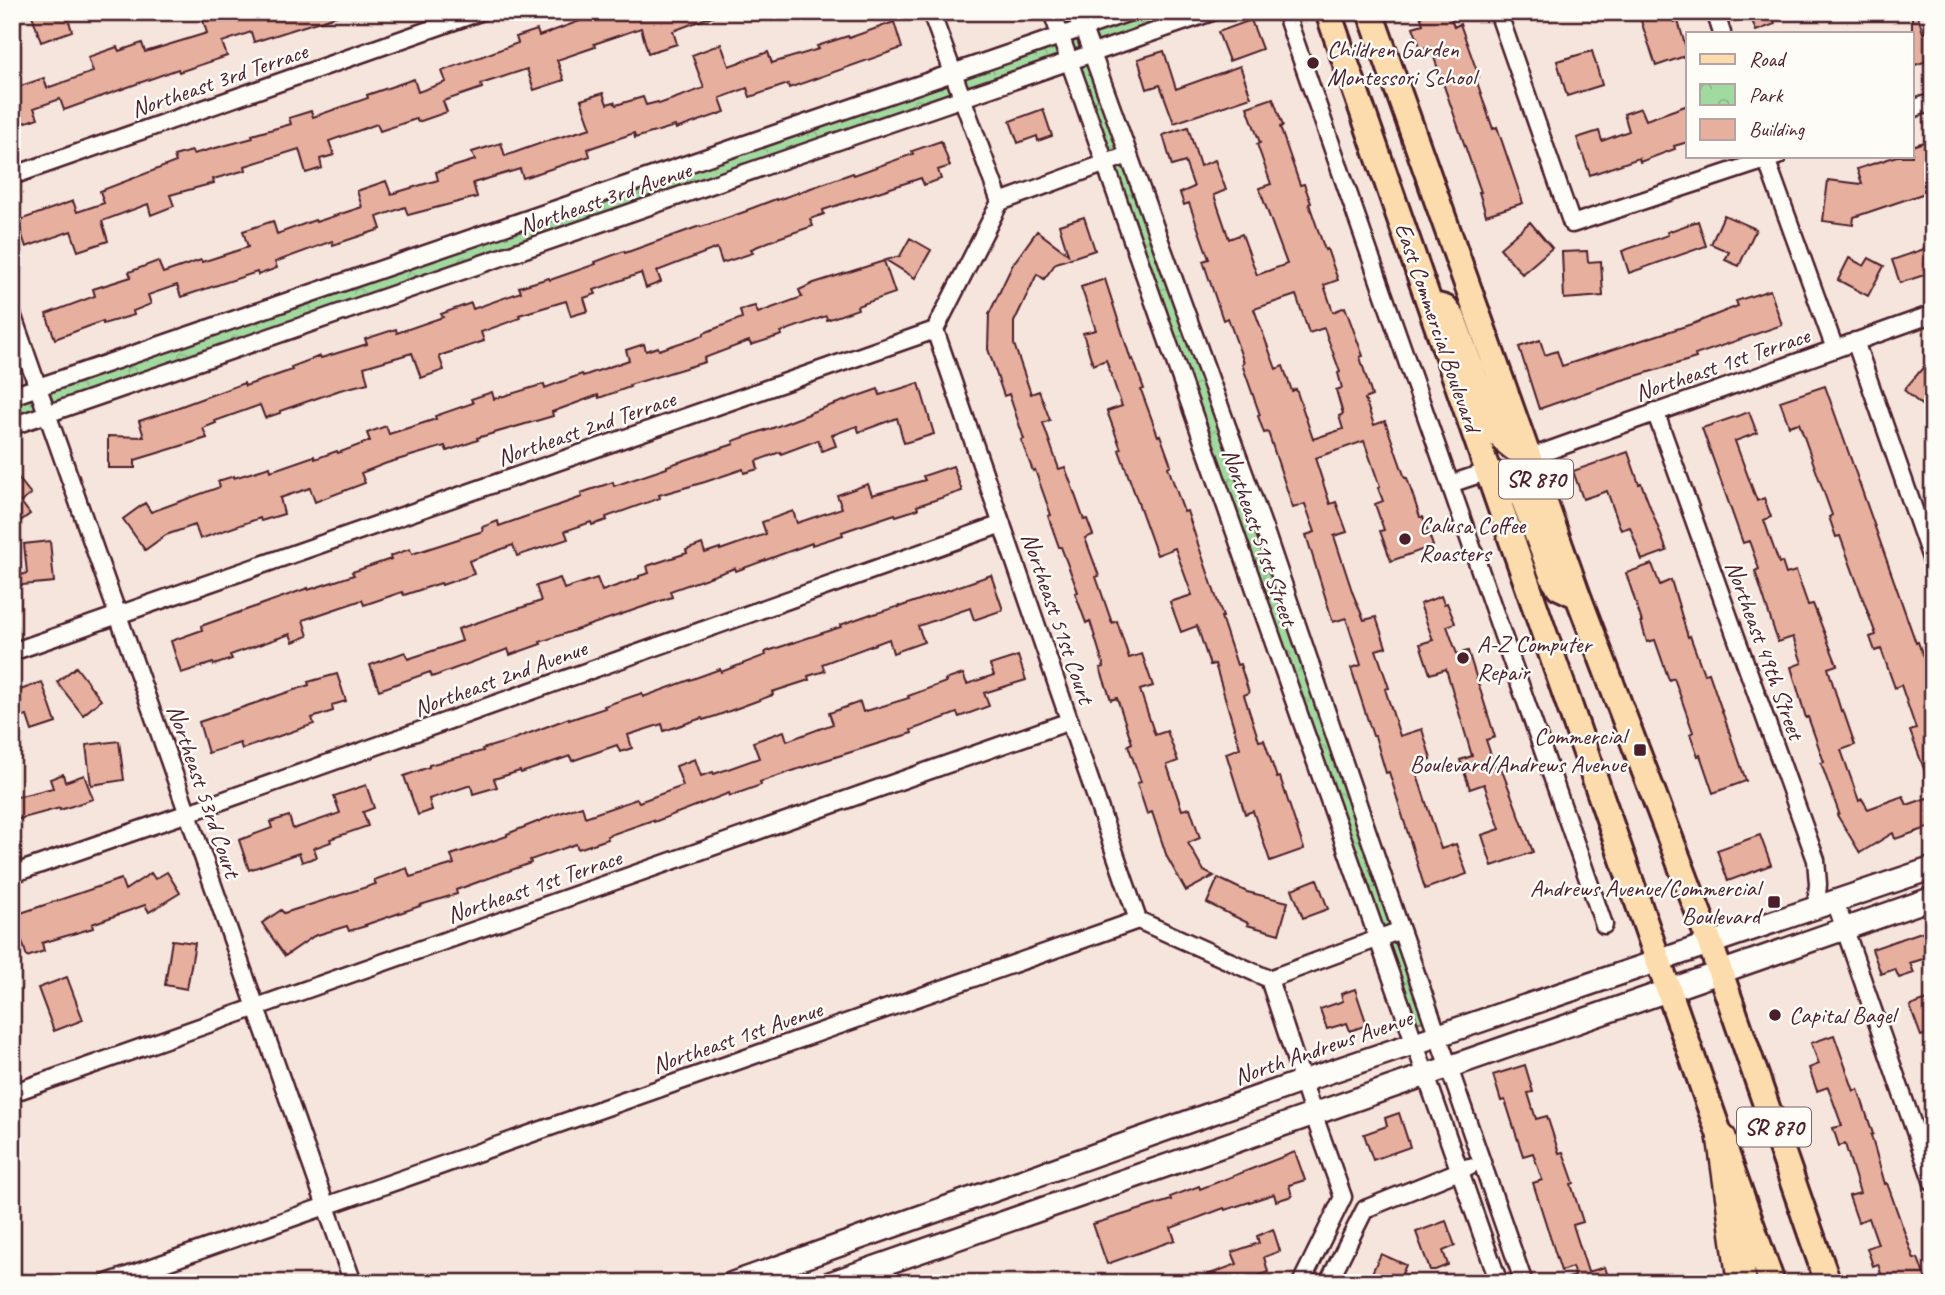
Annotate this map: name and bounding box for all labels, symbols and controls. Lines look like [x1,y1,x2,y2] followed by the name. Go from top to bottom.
[1686,32,1913,158] legend
[1327,34,1480,92] place label: Children Garden Montessori School
[127,35,313,124] street label: Northeast 3rd Terrace
[1749,46,1788,72] text: Road
[1305,55,1321,71] marker: Children Garden Montessori School
[1749,82,1784,108] text: Park
[1749,116,1806,142] text: Building
[515,154,697,241] street label: Northeast 3rd Avenue
[1388,219,1489,439] street label: East Commercial Boulevard
[1631,319,1815,408] street label: Northeast 1st Terrace
[493,383,681,473] street label: Northeast 2nd Terrace
[1216,445,1305,631] street label: Northeast 51st Street
[1499,460,1573,499] road number: SR 870
[1419,510,1527,568] place label: Calusa Coffee Roasters
[1015,529,1102,709] street label: Northeast 51st Court
[1397,531,1413,547] marker: Calusa Coffee Roasters
[1719,557,1812,745] street label: Northeast 49th Street
[1477,629,1593,687] place label: A-Z Computer Repair
[409,632,593,723] street label: Northeast 2nd Avenue
[1455,650,1471,666] marker: A-Z Computer Repair
[160,701,248,883] street label: Northeast 53rd Court
[1410,721,1630,779] place label: Commercial Boulevard/Andrews Avenue
[1632,742,1648,758] marker: Commercial Boulevard/Andrews Avenue
[443,841,627,930] street label: Northeast 1st Terrace
[1530,873,1764,931] place label: Andrews Avenue/Commercial Boulevard
[1766,894,1782,910] marker: Andrews Avenue/Commercial Boulevard
[648,993,828,1080] street label: Northeast 1st Avenue
[1789,1000,1899,1030] place label: Capital Bagel
[1230,1002,1418,1092] street label: North Andrews Avenue
[1767,1007,1783,1023] marker: Capital Bagel
[1737,1108,1811,1146] road number: SR 870

